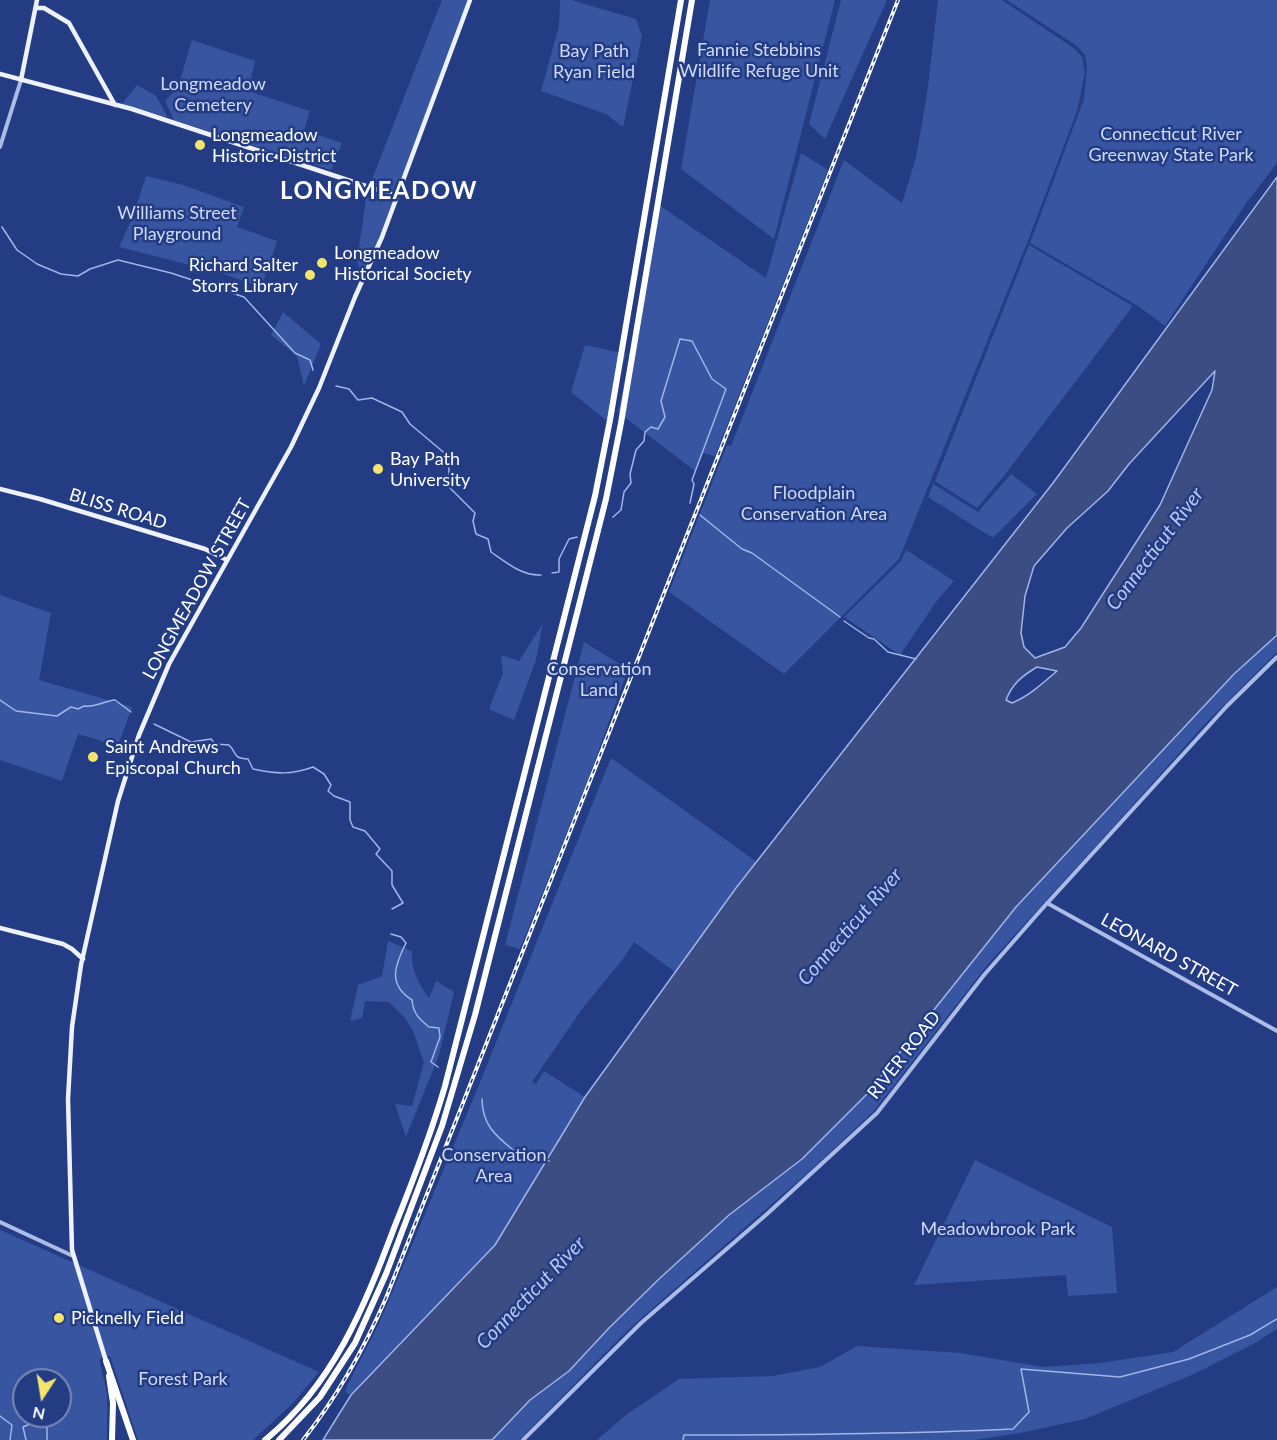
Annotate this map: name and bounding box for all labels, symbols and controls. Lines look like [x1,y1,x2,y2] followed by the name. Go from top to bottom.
[679,39,839,82] park label: Fannie Stebbins Wildlife Refuge Unit
[553,40,635,82] park label: Bay Path Ryan Field
[160,73,266,116] park label: Longmeadow Cemetery
[1088,123,1254,166] park label: Connecticut River Greenway State Park
[212,124,336,166] place label: Longmeadow Historic District
[193,138,207,152] marker: Longmeadow Historic District
[280,177,478,205] district label: LONGMEADOW
[117,202,237,244] park label: Williams Street Playground
[334,242,472,284] place label: Longmeadow Historical Society
[189,254,298,296] place label: Richard Salter Storrs Library
[315,256,329,270] marker: Longmeadow Historical Society
[303,268,317,282] marker: Richard Salter Storrs Library
[390,448,470,490] place label: Bay Path University
[371,462,385,476] marker: Bay Path University
[741,482,887,524] park label: Floodplain Conservation Area
[1101,483,1209,615] water label: Connecticut River
[66,484,170,534] street label: BLISS ROAD
[138,495,256,683] street label: LONGMEADOW STREET
[546,658,652,700] park label: Conservation Land
[105,736,241,778] place label: Saint Andrews Episcopal Church
[86,750,100,764] marker: Saint Andrews Episcopal Church
[793,864,907,990] water label: Connecticut River
[1097,909,1241,1001] street label: LEONARD STREET
[863,1007,945,1103] street label: RIVER ROAD
[441,1144,547,1186] park label: Conservation Area
[921,1218,1075,1240] park label: Meadowbrook Park
[471,1232,591,1354] water label: Connecticut River
[71,1307,184,1329] place label: Picknelly Field
[52,1311,66,1325] marker: Picknelly Field
[12,1368,72,1428] north arrow
[138,1368,228,1390] park label: Forest Park
[31,1404,47,1425] text: N

